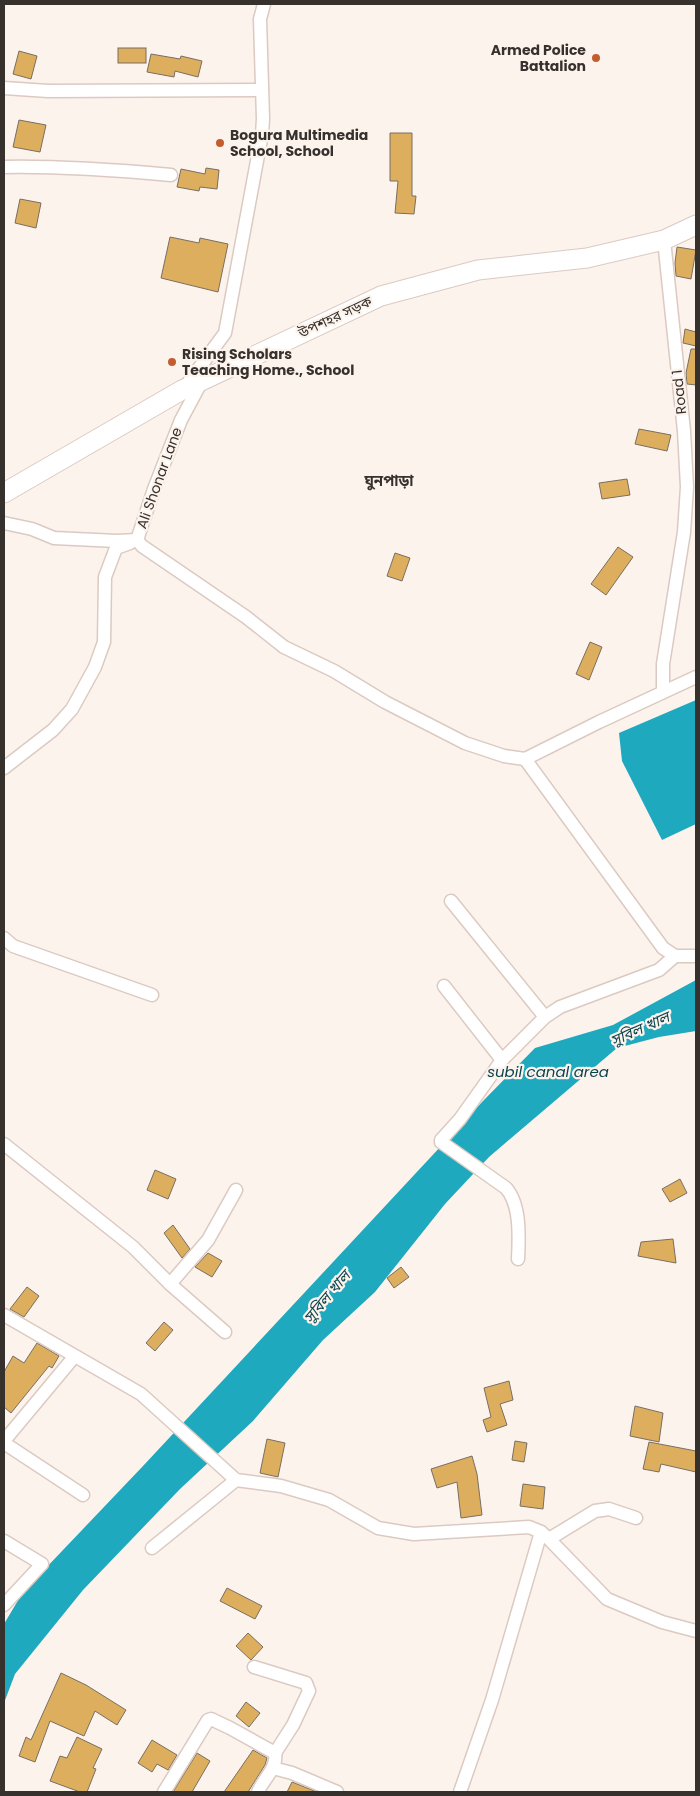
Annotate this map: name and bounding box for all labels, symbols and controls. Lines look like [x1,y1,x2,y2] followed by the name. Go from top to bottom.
[491,40,586,76] place label: Armed Police Battalion
[590,52,602,64] marker: Armed Police Battalion
[230,125,368,161] place label: Bogura Multimedia School, School
[214,137,226,149] marker: Bogura Multimedia School, School
[294,291,376,343] street label: উপশহর সড়ক
[182,344,354,380] place label: Rising Scholars Teaching Home., School
[166,356,178,368] marker: Rising Scholars Teaching Home., School
[667,369,691,415] street label: Road 1
[131,424,187,532] street label: Ali Shonar Lane
[363,470,414,491] district label: ঘুনপাড়া
[607,1005,675,1051] water label: সুবিল খাল
[487,1061,609,1082] water label: subil canal area
[298,1264,357,1327] water label: সুবিল খাল

